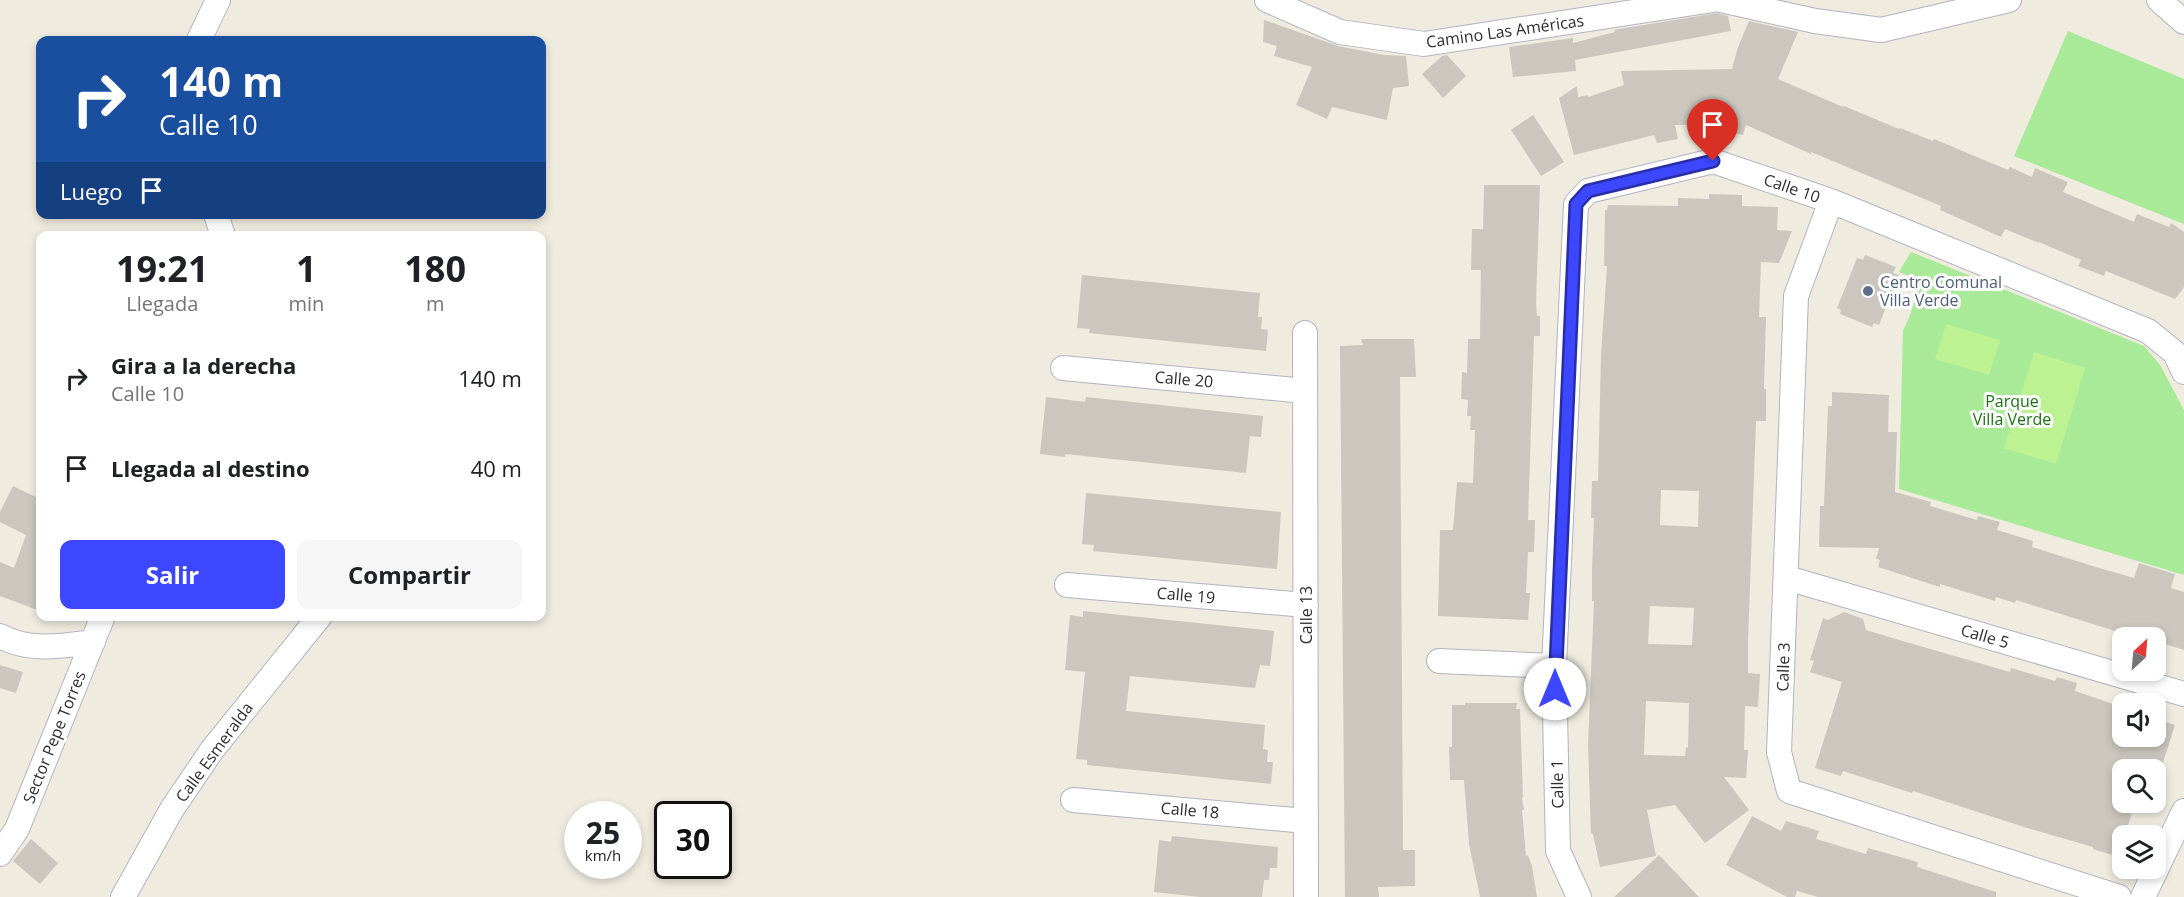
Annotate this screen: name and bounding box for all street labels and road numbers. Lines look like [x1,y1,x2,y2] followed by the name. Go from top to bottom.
[1425,9,1585,53] street label: Camino Las Américas
[1761,168,1823,208] street label: Calle 10
[1154,365,1214,393] street label: Calle 20
[1156,581,1216,609] street label: Calle 19
[1295,586,1317,644] street label: Calle 13
[1958,619,2012,653] street label: Calle 5
[1771,642,1795,692] street label: Calle 3
[17,667,91,807] street label: Sector Pepe Torres
[170,698,258,806] street label: Calle Esmeralda
[1546,759,1568,809] street label: Calle 1
[1160,796,1220,824] street label: Calle 18

